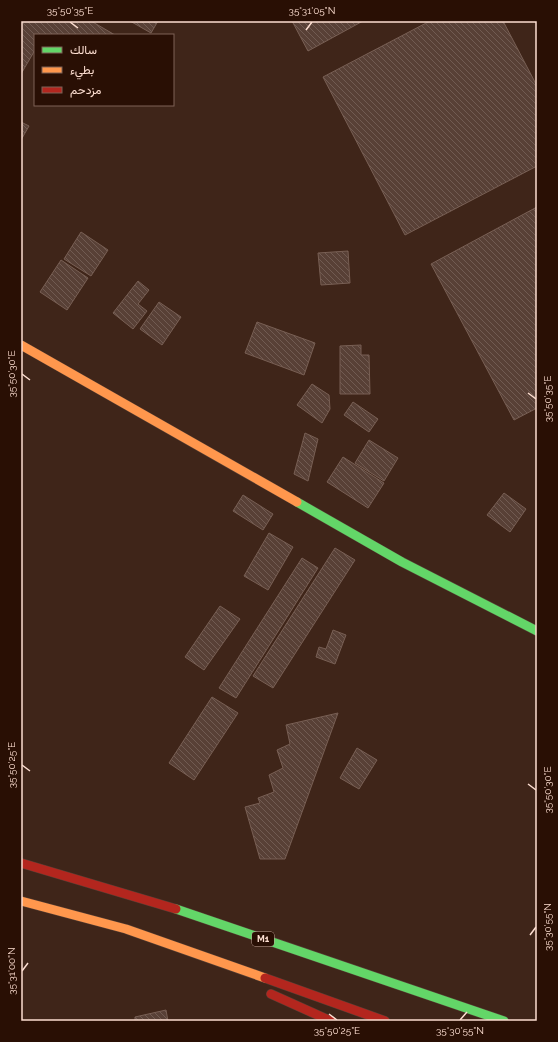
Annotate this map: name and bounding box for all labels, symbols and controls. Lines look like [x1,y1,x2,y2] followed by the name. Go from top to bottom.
[47,5,93,16] text: 35°50'35"E
[289,5,335,16] text: 35°31'05"N
[34,34,174,106] legend
[70,43,97,57] text: سالك
[70,63,94,80] text: بطيء
[70,83,101,98] text: مزدحم
[6,350,17,398] text: 35°50'30"E
[542,376,553,422] text: 35°50'35"E
[6,742,17,788] text: 35°50'25"E
[542,766,553,814] text: 35°50'30"E
[542,903,553,951] text: 35°30'55"N
[252,932,274,946] road number: M1
[6,947,17,995] text: 35°31'00"N
[314,1025,360,1036] text: 35°50'25"E
[436,1025,484,1036] text: 35°30'55"N

